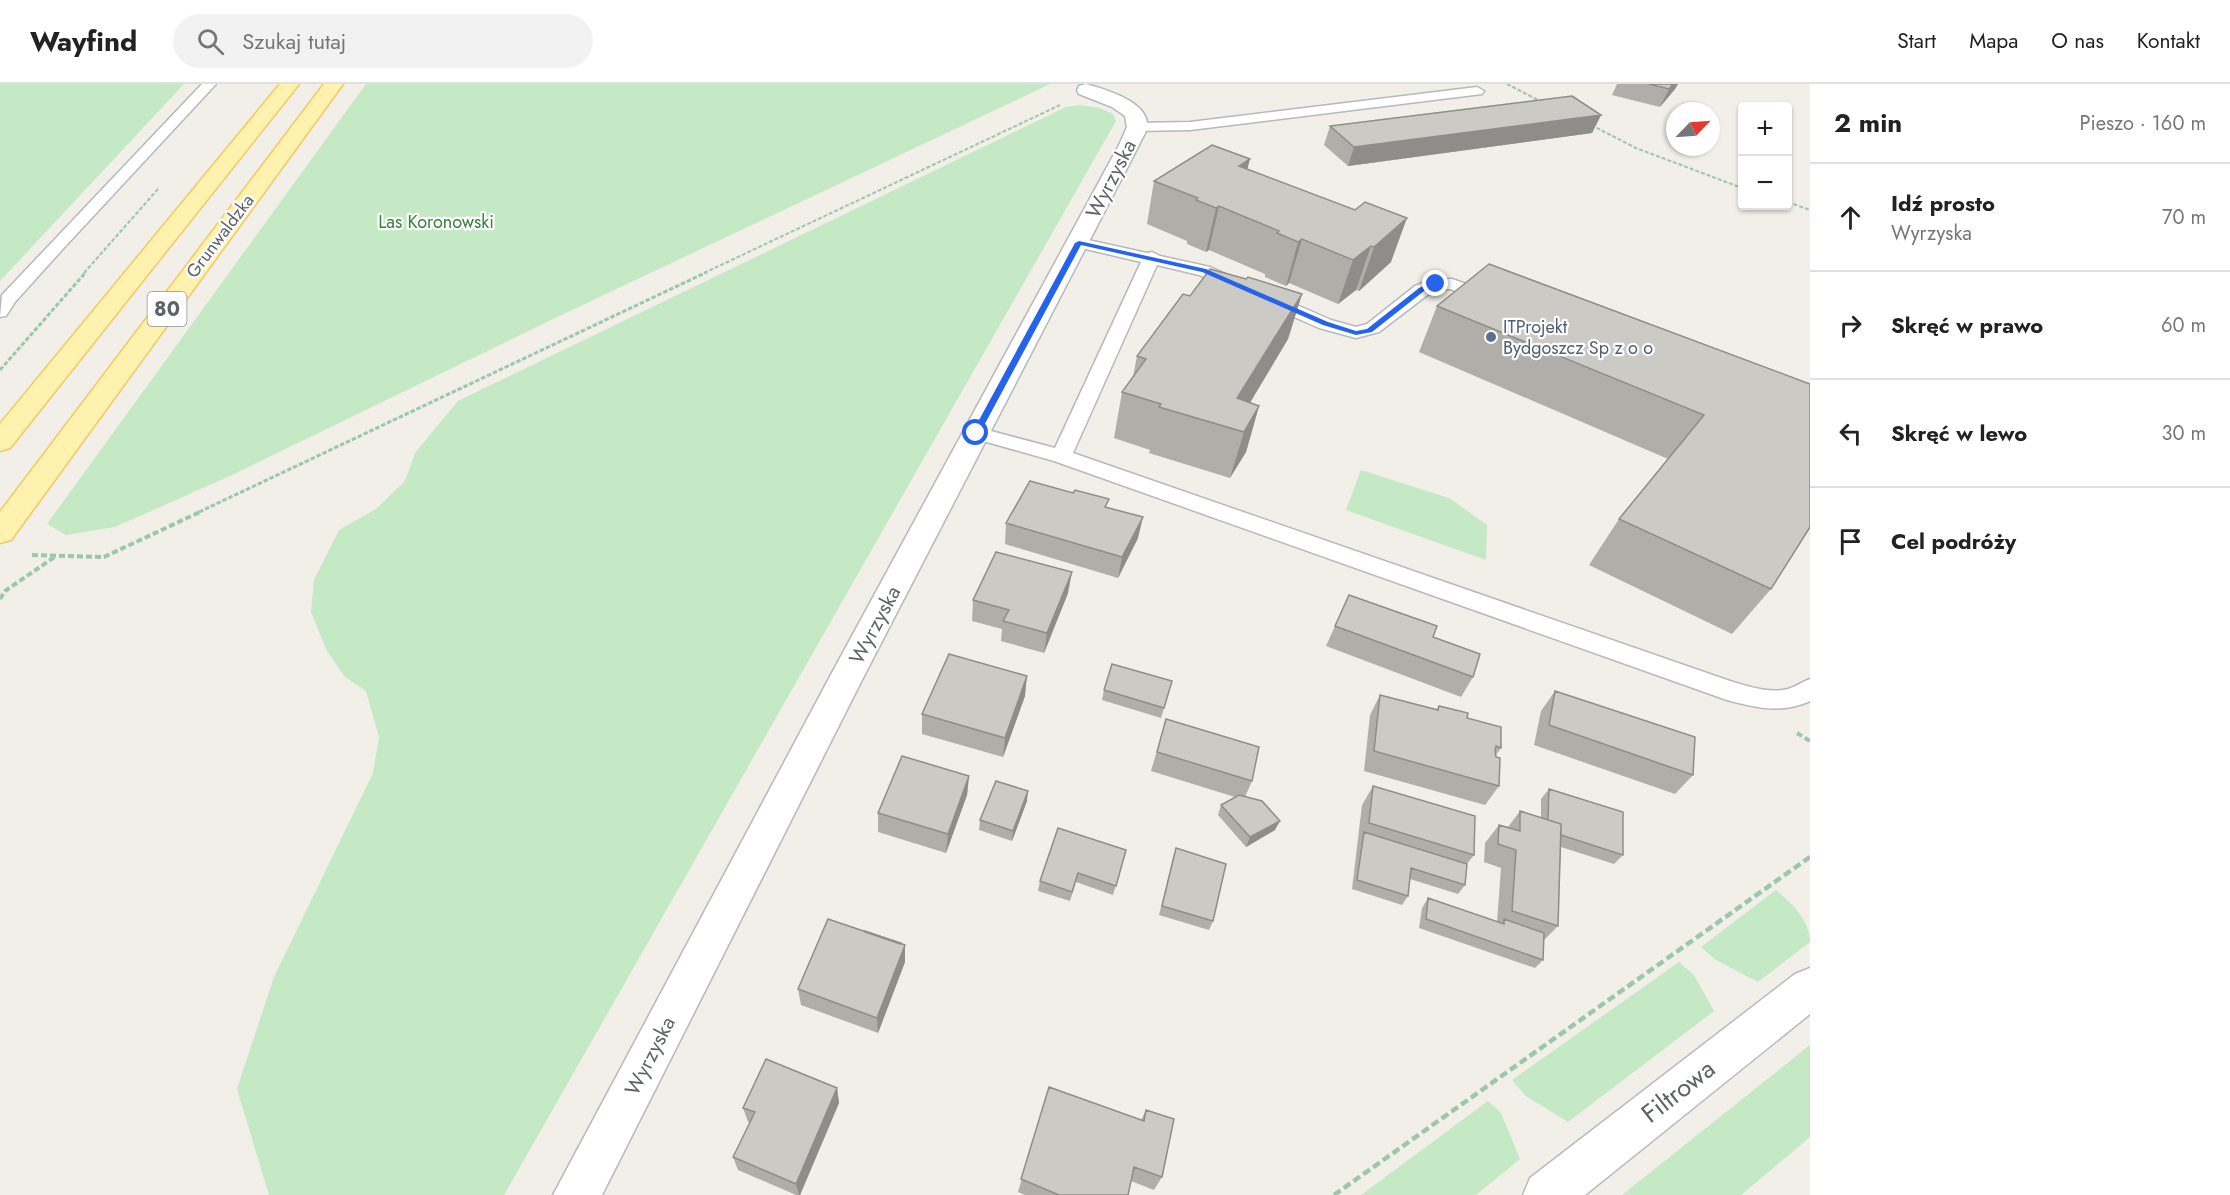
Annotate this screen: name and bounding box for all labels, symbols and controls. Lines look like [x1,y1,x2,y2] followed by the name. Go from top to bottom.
[173,14,593,68] search box
[30,21,137,62] text: Wayfind
[194,25,227,58] icon: search
[242,25,346,57] text: Szukaj tutaj
[1897,26,1936,56] text: Start
[1969,26,2018,56] text: Mapa
[2051,26,2104,56] text: O nas
[2137,26,2200,56] text: Kontakt
[1666,102,1720,156] north arrow
[1738,102,1792,210] map controls
[1738,102,1792,156] button: +
[1834,104,1902,142] text: 2 min
[2080,109,2206,138] text: Pieszo · 160 m
[1078,134,1144,224] street label: Wyrzyska
[1738,156,1792,210] button: −
[1891,187,1995,219] text: Idź prosto
[180,189,260,283] street label: Grunwaldzka
[1834,201,1867,234] icon: ahead
[2162,203,2206,232] text: 70 m
[378,209,494,235] park label: Las Koronowski
[1891,219,1972,248] text: Wyrzyska
[1422,270,1448,296] route end
[148,292,186,326] road number: 80
[1834,309,1867,342] icon: right
[1891,309,2043,341] text: Skręć w prawo
[2161,311,2206,340] text: 60 m
[1503,314,1653,361] place label: ITProjekt Bydgoszcz Sp z o o
[1484,330,1498,344] marker: ITProjekt Bydgoszcz Sp z o o
[1834,417,1867,450] icon: left
[1891,417,2027,449] text: Skręć w lewo
[962,419,988,445] route start
[2161,419,2206,448] text: 30 m
[1834,525,1867,558] icon: arrive
[1891,525,2016,557] text: Cel podróży
[842,580,908,670] street label: Wyrzyska
[617,1011,683,1101] street label: Wyrzyska
[1633,1050,1723,1132] street label: Filtrowa

